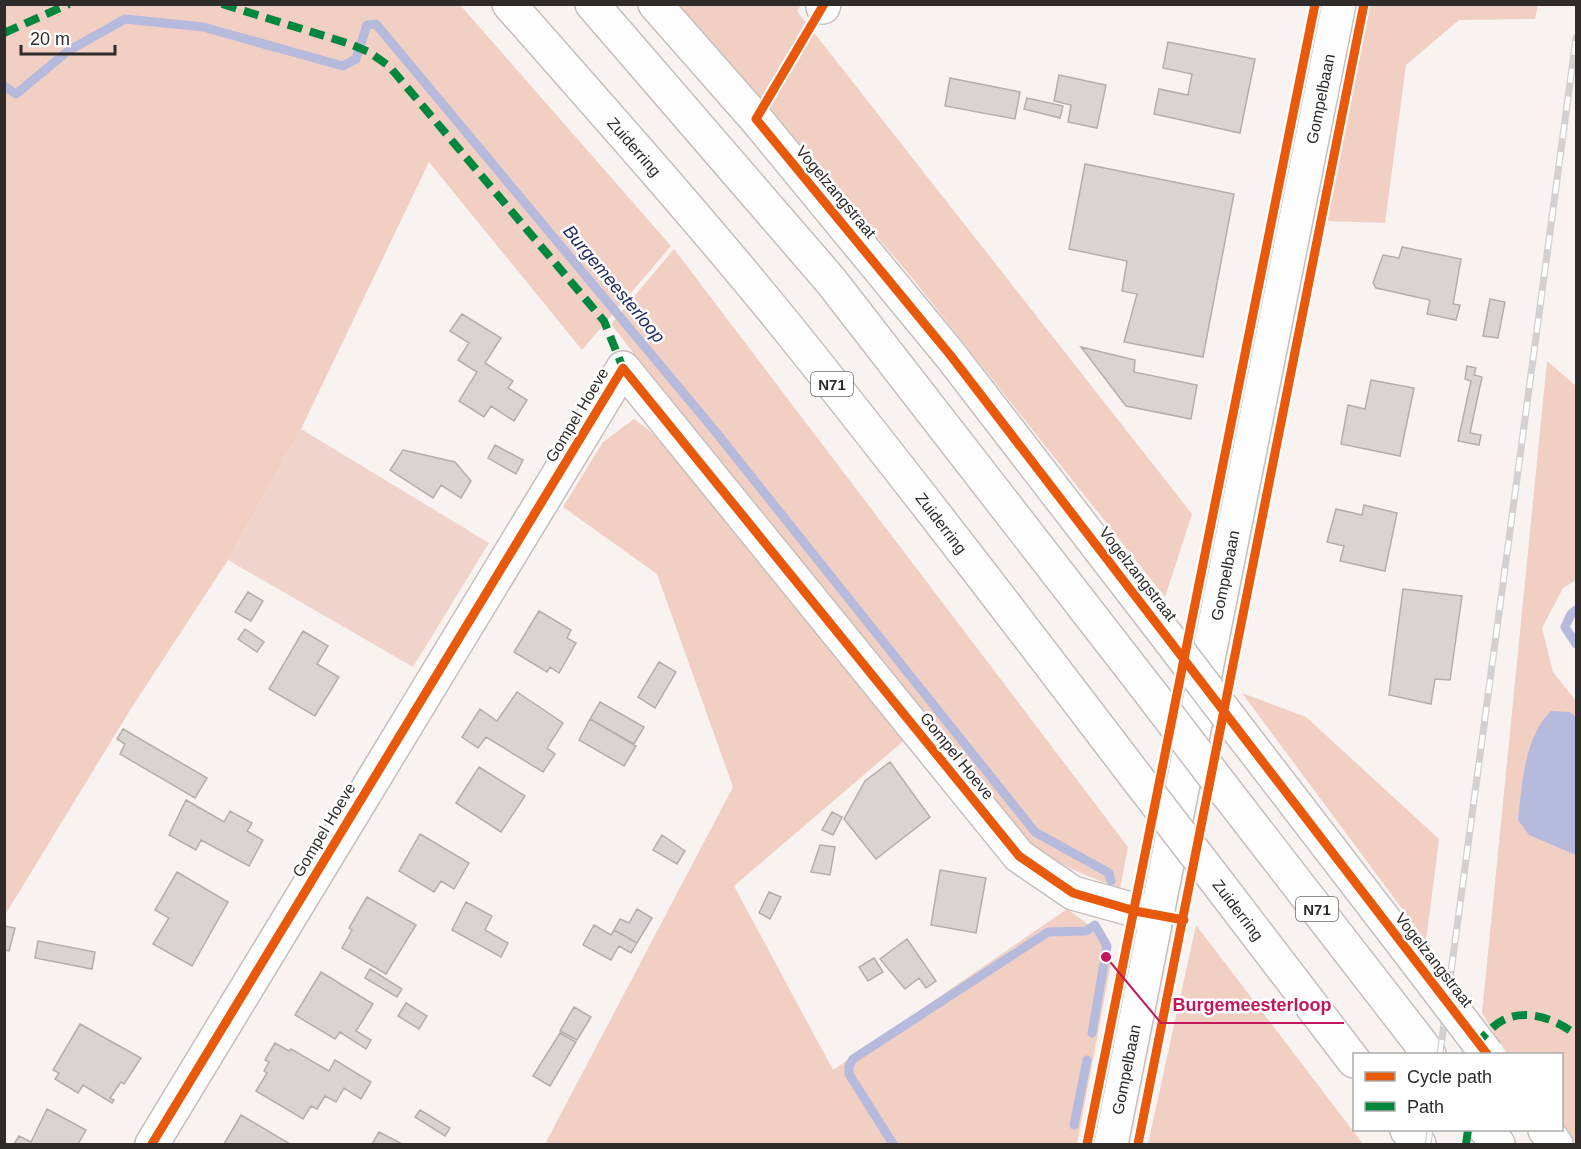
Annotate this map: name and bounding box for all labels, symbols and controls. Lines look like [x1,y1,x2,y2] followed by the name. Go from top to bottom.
[21,18,116,56] scale bar
[30,29,70,49] text: 20 m
[1303,52,1337,145] street label: Gompelbaan
[604,114,665,179] street label: Zuiderring
[793,143,880,242] street label: Vogelzangstraat
[559,221,669,347] water label: Burgemeesterloop
[542,365,612,465] street label: Gompel Hoeve
[811,372,853,396] road number: N71
[913,489,970,557] street label: Zuiderring
[1096,524,1180,625] street label: Vogelzangstraat
[1207,529,1242,622] street label: Gompelbaan
[917,709,997,803] street label: Gompel Hoeve
[289,780,359,880] street label: Gompel Hoeve
[1210,876,1267,944] street label: Zuiderring
[1296,897,1338,921] road number: N71
[1392,910,1476,1011] street label: Vogelzangstraat
[1161,987,1344,1023] callout: Burgemeesterloop
[1172,995,1332,1015] text: Burgemeesterloop
[1109,1023,1143,1116] street label: Gompelbaan
[1353,1053,1563,1131] legend
[1407,1067,1492,1087] text: Cycle path
[1407,1097,1444,1117] text: Path

